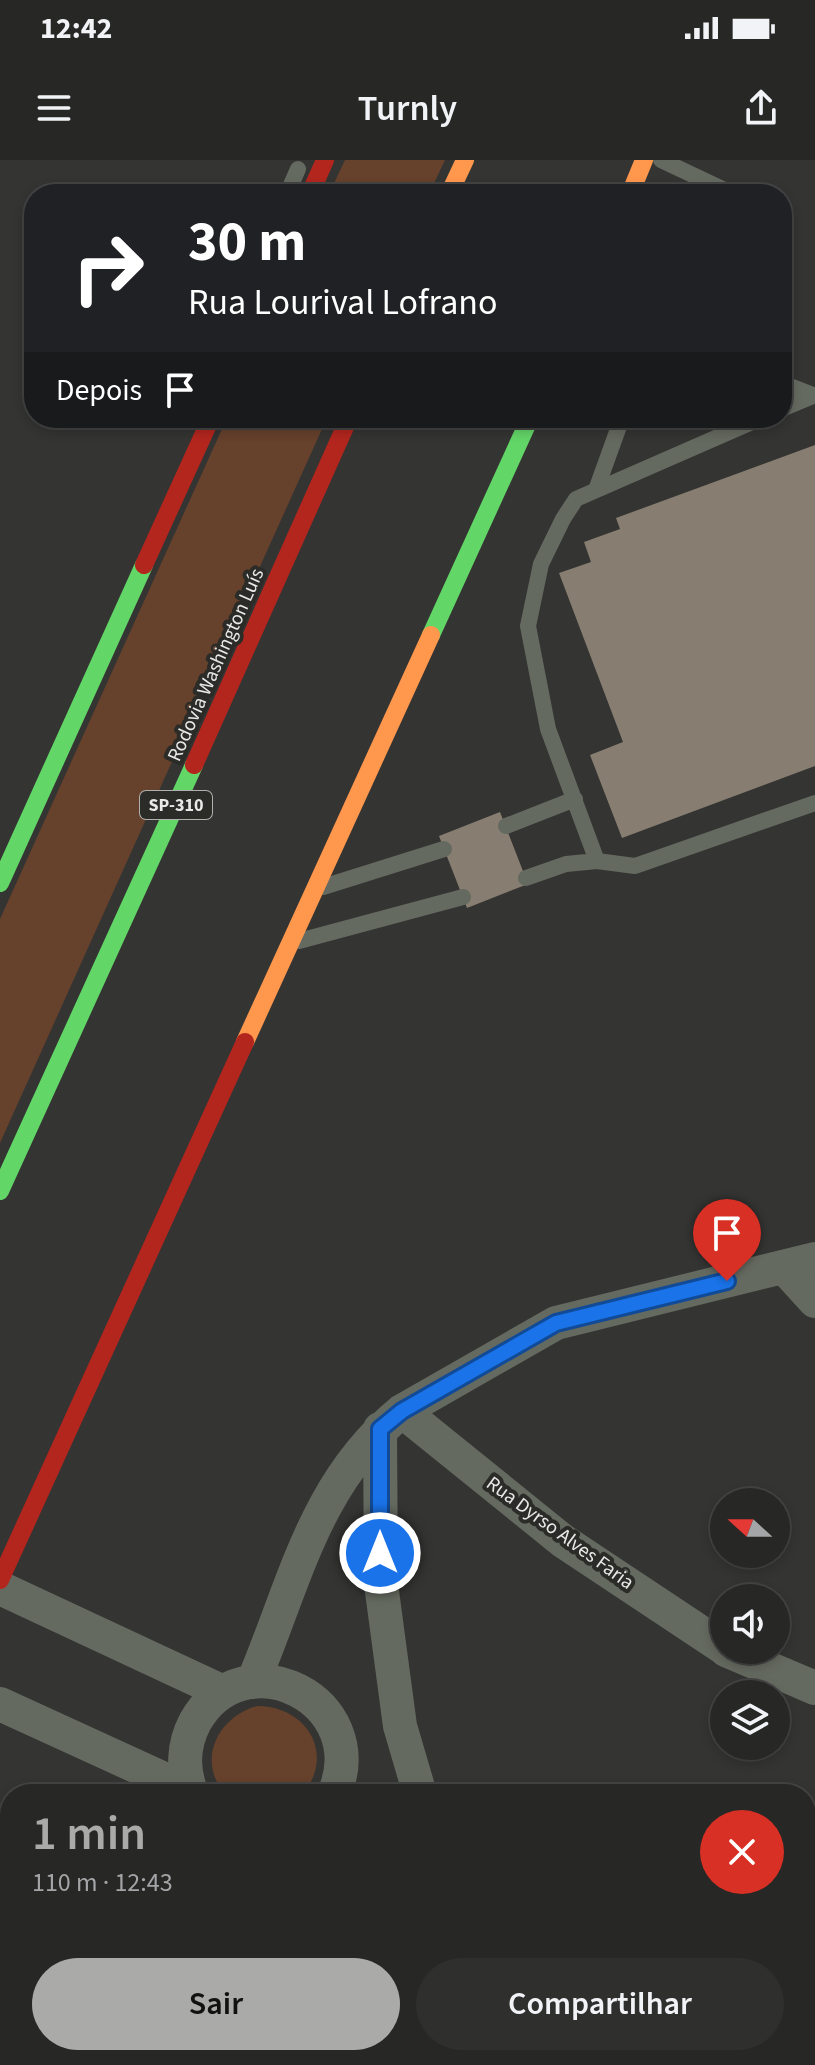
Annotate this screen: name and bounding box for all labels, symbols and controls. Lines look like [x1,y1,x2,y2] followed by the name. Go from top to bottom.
[40,7,112,50] text: 12:42
[358,83,457,134] text: Turnly
[32,86,76,130] icon: menu
[739,86,783,130] icon: share
[188,203,306,282] text: 30 m
[56,216,160,320] icon: right
[188,277,498,328] text: Rua Lourival Lofrano
[158,368,202,412] icon: arrive
[56,369,142,412] text: Depois
[161,564,271,766] street label: Rodovia Washington Luís
[140,791,212,819] road number: SP-310
[693,1199,761,1281] pin
[705,1211,749,1255] icon: arrive
[480,1470,640,1596] street label: Rua Dyrso Alves Faria
[710,1488,790,1568] north arrow
[710,1488,790,1760] map controls
[338,1511,422,1595] position arrow
[710,1584,790,1664] button: sound
[710,1680,790,1760] button: layers
[32,1800,146,1868] text: 1 min
[700,1810,784,1894] button: close
[32,1864,173,1901] text: 110 m · 12:43
[32,1958,400,2050] button: Sair
[416,1958,784,2050] button: Compartilhar

